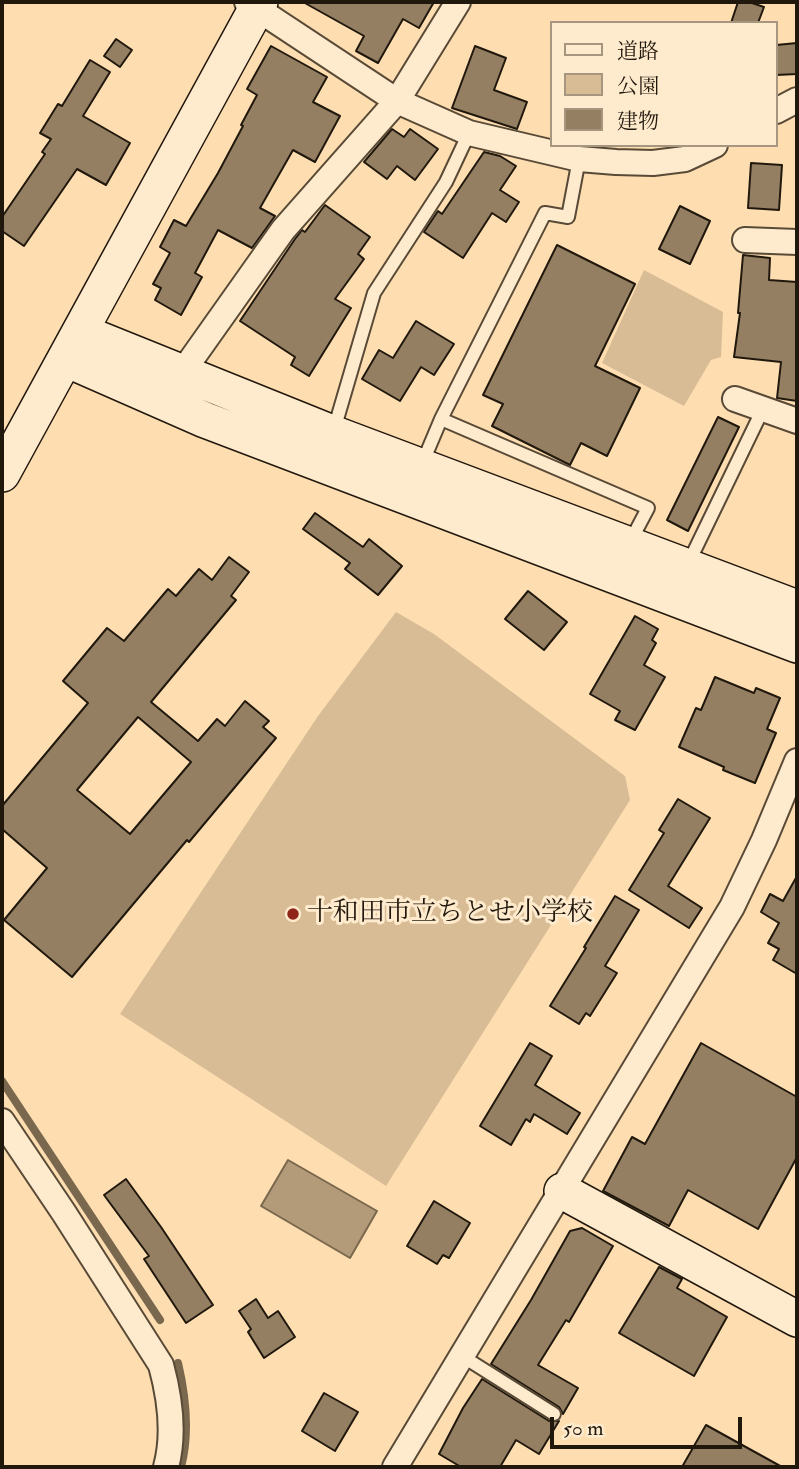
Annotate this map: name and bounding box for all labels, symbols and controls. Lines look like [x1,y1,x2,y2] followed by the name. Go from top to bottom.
[550,21,778,147] legend
[617,38,659,65] text: 道路
[617,73,659,100] text: 公園
[617,108,659,135] text: 建物
[307,898,593,930] place label: 十和田市立ちとせ小学校
[285,906,301,922] marker: 十和田市立ちとせ小学校
[554,1402,746,1446] scale bar
[563,1415,604,1442] text: 50 m

